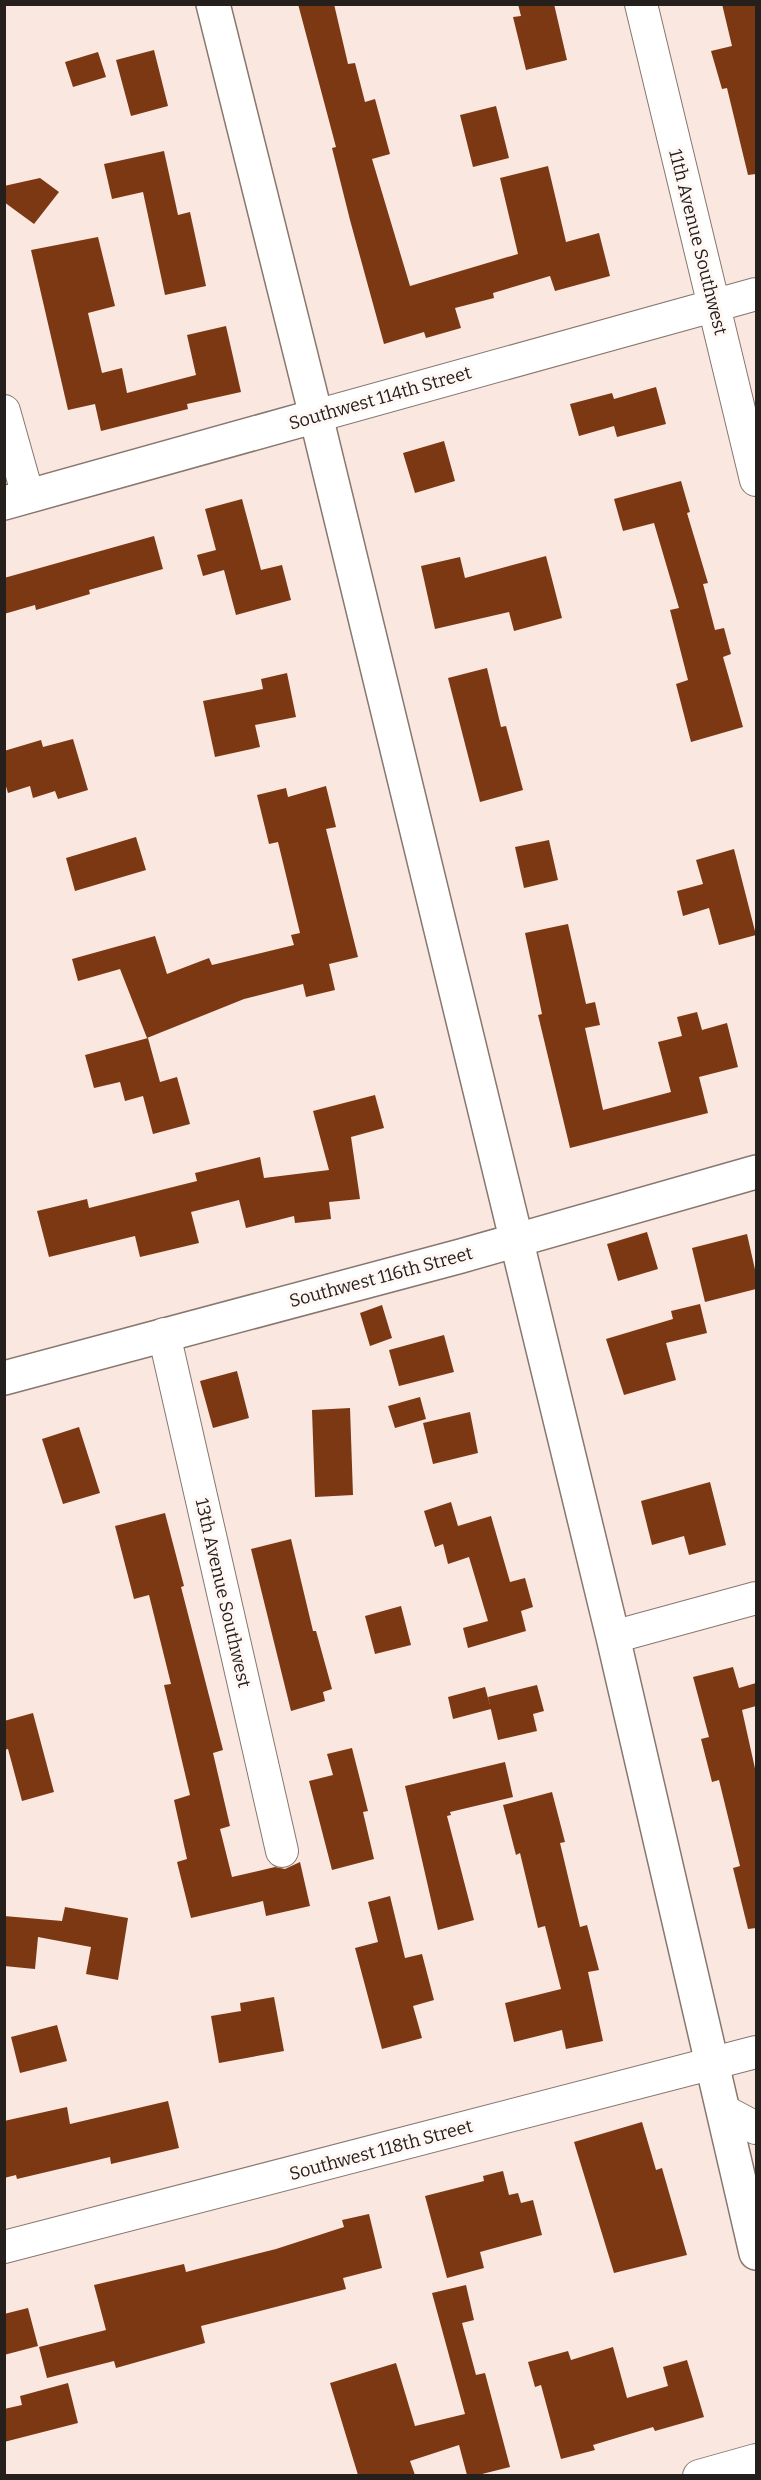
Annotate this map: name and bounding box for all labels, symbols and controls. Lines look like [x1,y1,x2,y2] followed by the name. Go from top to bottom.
[664,147,732,338] street label: 11th Avenue Southwest
[286,361,474,435] street label: Southwest 114th Street
[287,1242,476,1312] street label: Southwest 116th Street
[191,1496,256,1690] street label: 13th Avenue Southwest
[287,2115,476,2185] street label: Southwest 118th Street

